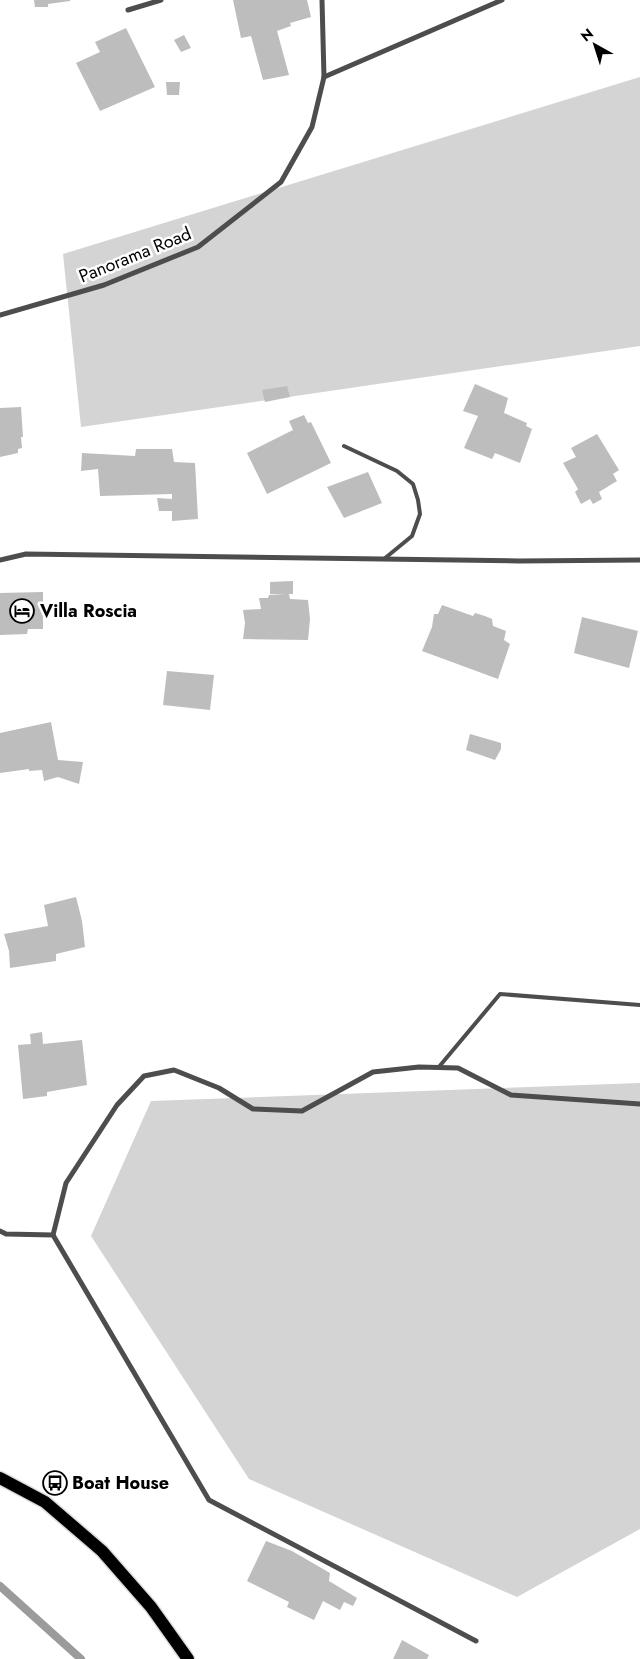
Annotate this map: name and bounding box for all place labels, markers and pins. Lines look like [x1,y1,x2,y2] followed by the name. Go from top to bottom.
[9,598,35,624] hotel icon: Villa Roscia
[39,598,137,624] place label: Villa Roscia
[42,1470,68,1496] bus stop icon: Boat House
[72,1470,169,1496] place label: Boat House

